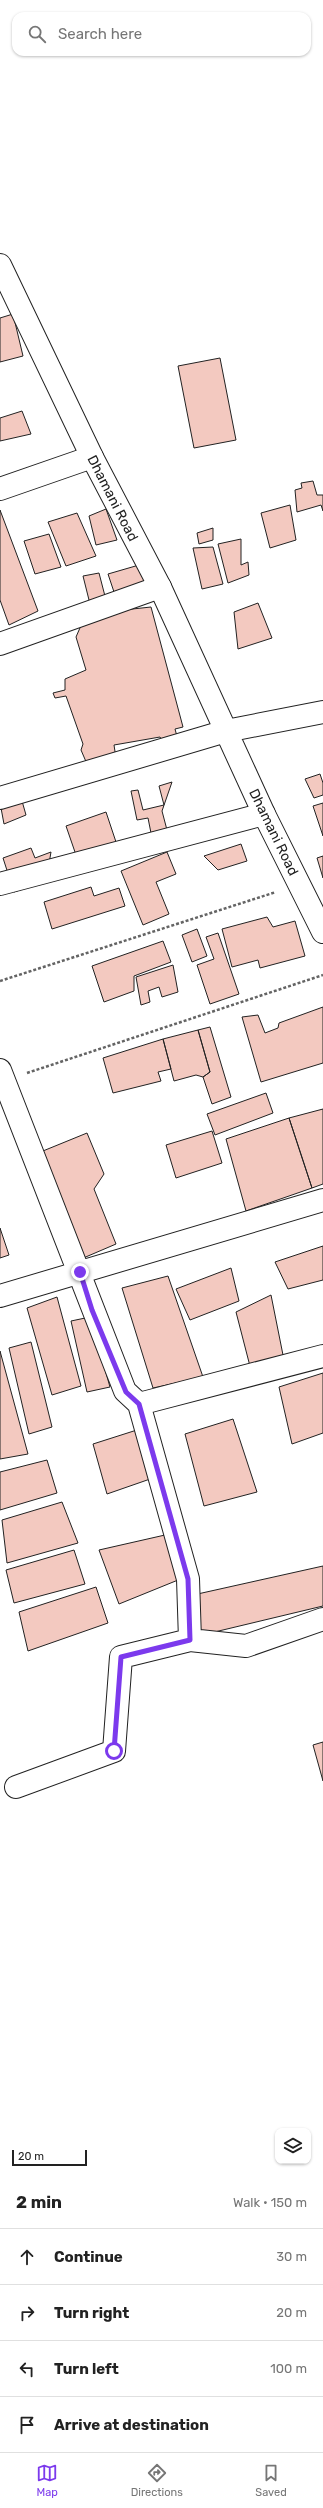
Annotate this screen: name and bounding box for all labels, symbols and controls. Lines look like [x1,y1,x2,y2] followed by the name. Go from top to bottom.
[12,12,311,56] search box
[26,23,48,45] icon: search
[58,25,142,43] text: Search here
[84,452,142,544] street label: Dhamani Road
[245,786,302,878] street label: Dhamani Road
[71,1263,89,1281] route end
[105,1742,123,1760] route start
[275,2128,311,2164] map controls
[275,2128,311,2164] button: layers
[12,2148,87,2167] scale bar
[18,2150,44,2163] text: 20 m
[16,2192,62,2212] text: 2 min
[233,2195,307,2210] text: Walk · 150 m
[16,2246,38,2268] icon: ahead
[54,2248,123,2266] text: Continue
[276,2249,307,2264] text: 30 m
[16,2302,38,2324] icon: right
[54,2304,129,2322] text: Turn right
[276,2305,307,2320] text: 20 m
[16,2358,38,2380] icon: left
[54,2360,119,2378] text: Turn left
[270,2361,307,2376] text: 100 m
[16,2414,38,2436] icon: arrive
[54,2416,209,2434] text: Arrive at destination
[36,2462,58,2499] tab: Map
[131,2462,183,2499] tab: Directions
[255,2462,287,2499] tab: Saved

